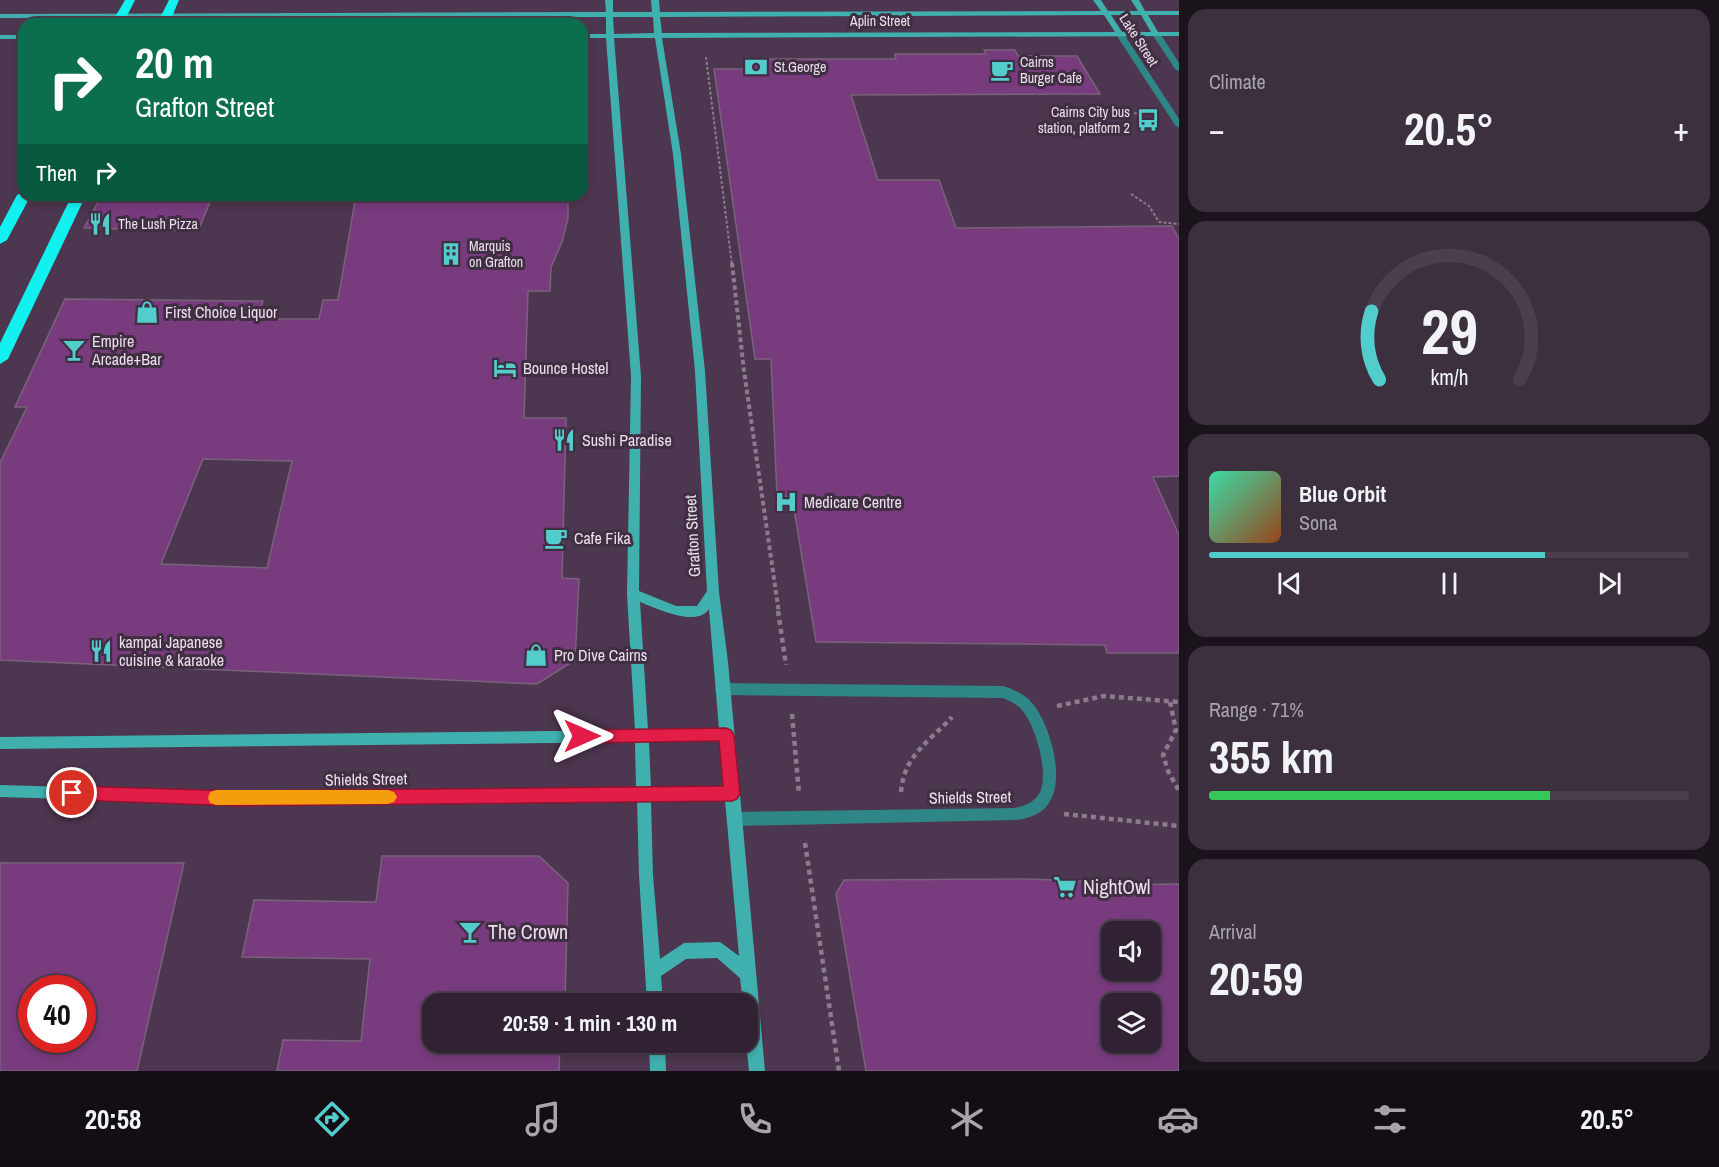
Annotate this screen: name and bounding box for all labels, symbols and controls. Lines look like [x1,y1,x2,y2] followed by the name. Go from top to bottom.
[1115,10,1163,70] street label: Lake Street
[849,12,910,30] street label: Aplin Street
[135,35,214,91] text: 20 m
[36,42,114,120] icon: right
[1020,53,1082,87] place label: Cairns Burger Cafe
[743,54,769,80] bank icon: St.George
[989,57,1015,83] cafe icon: Cairns Burger Cafe
[774,58,826,76] place label: St.George
[1209,68,1266,95] text: Climate
[135,89,274,125] text: Grafton Street
[1404,98,1494,159] text: 20.5°
[1038,103,1130,137] place label: Cairns City bus station, platform 2
[1135,107,1161,133] bus stop icon: Cairns City bus station, platform 2
[1209,107,1225,151] text: −
[1673,107,1689,151] text: +
[89,156,122,189] icon: right
[36,158,77,188] text: Then
[87,211,113,237] restaurant icon: The Lush Pizza
[118,215,198,233] place label: The Lush Pizza
[469,237,523,271] place label: Marquis on Grafton
[438,241,464,267] building icon: Marquis on Grafton
[1421,289,1477,373] text: 29
[134,299,160,325] shop icon: First Choice Liquor
[165,301,278,323] place label: First Choice Liquor
[91,330,162,370] place label: Empire Arcade+Bar
[61,337,87,363] bar icon: Empire Arcade+Bar
[492,355,518,381] hotel icon: Bounce Hostel
[523,357,608,379] place label: Bounce Hostel
[1430,364,1468,393] text: km/h
[551,427,577,453] restaurant icon: Sushi Paradise
[582,429,672,451] place label: Sushi Paradise
[1299,479,1386,509] text: Blue Orbit
[773,489,799,515] hospital icon: Medicare Centre
[804,491,902,513] place label: Medicare Centre
[679,494,705,578] street label: Grafton Street
[1299,509,1337,536] text: Sona
[543,525,569,551] cafe icon: Cafe Fika
[574,527,632,549] place label: Cafe Fika
[1273,567,1306,600] icon: previous
[1433,567,1466,600] icon: pause
[1593,567,1626,600] icon: next
[119,631,224,671] place label: kampai Japanese cuisine & karaoke
[88,638,114,664] restaurant icon: kampai Japanese cuisine & karaoke
[523,642,549,668] shop icon: Pro Dive Cairns
[554,644,647,666] place label: Pro Dive Cairns
[1209,696,1304,723] text: Range · 71%
[550,704,614,768] position arrow
[1209,726,1334,787] text: 355 km
[46,767,97,818] pin
[325,767,408,791] street label: Shields Street
[55,776,88,809] icon: arrive
[929,785,1012,809] street label: Shields Street
[1083,873,1150,900] place label: NightOwl
[1052,874,1078,900] supermarket icon: NightOwl
[488,918,568,945] place label: The Crown
[1209,918,1256,945] text: Arrival
[457,919,483,945] bar icon: The Crown
[1101,921,1161,1053] map controls
[1101,921,1161,981] button: sound
[1209,948,1303,1009] text: 20:59
[18,975,96,1053] speed limit sign: 40
[1101,993,1161,1053] button: layers
[503,1008,677,1038] text: 20:59 · 1 min · 130 m
[311,1098,353,1140] icon: directions
[522,1098,564,1140] icon: music
[734,1098,776,1140] icon: phone
[946,1098,988,1140] icon: climate
[1157,1098,1199,1140] icon: car
[1369,1098,1411,1140] icon: filters
[85,1101,141,1137] text: 20:58
[1580,1101,1634,1137] text: 20.5°

